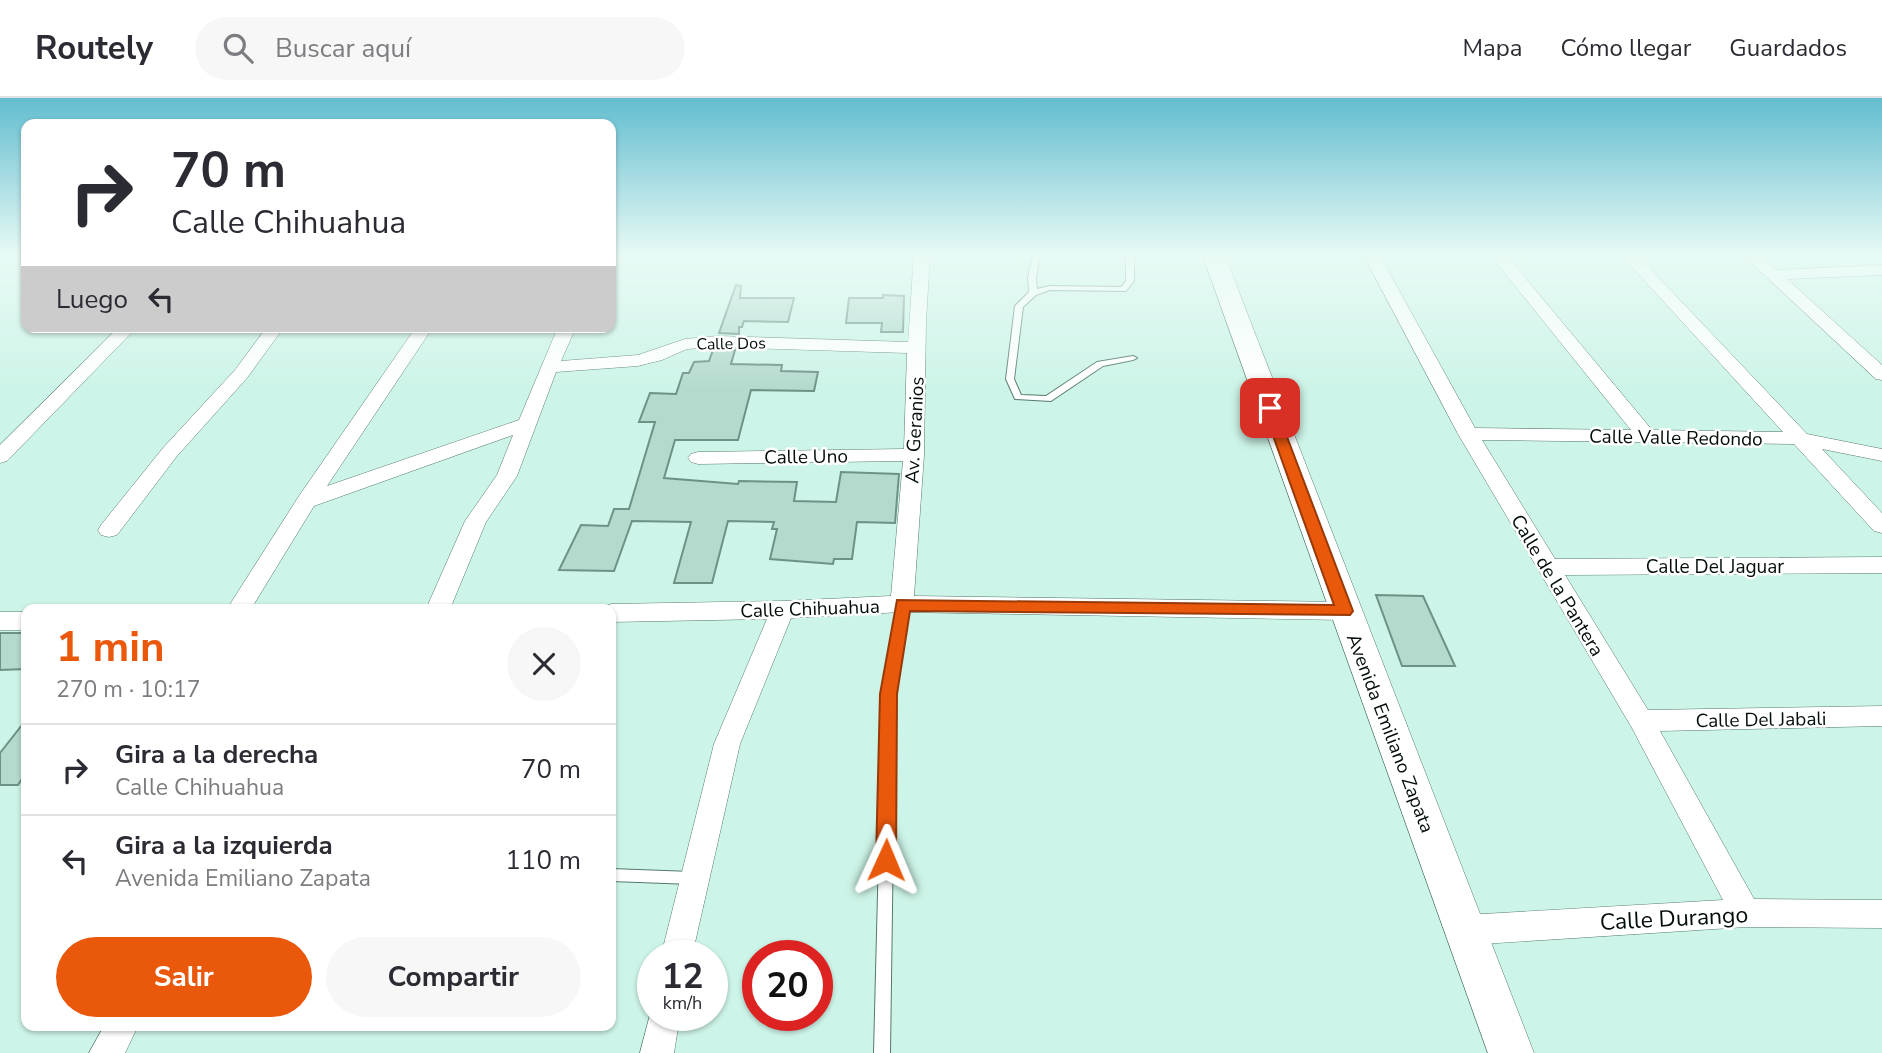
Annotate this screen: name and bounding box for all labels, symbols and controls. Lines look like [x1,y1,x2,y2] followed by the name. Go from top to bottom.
[195,17,685,80] search box
[35,26,153,71] text: Routely
[219,29,257,67] icon: search
[275,31,411,66] text: Buscar aquí
[1462,32,1522,64] text: Mapa
[1560,32,1691,64] text: Cómo llegar
[1729,32,1847,64] text: Guardados
[171,137,286,204] text: 70 m
[56,147,147,238] icon: right
[171,201,406,244] text: Calle Chihuahua
[142,280,180,318] icon: left
[56,282,128,317] text: Luego
[696,332,766,356] street label: Calle Dos
[899,376,931,484] street label: Av. Geranios
[1240,378,1300,438] pin
[1251,389,1289,427] icon: arrive
[1589,423,1763,453] street label: Calle Valle Redondo
[764,443,848,471] street label: Calle Uno
[1504,510,1610,661] street label: Calle de la Pantera
[1646,554,1784,580] street label: Calle Del Jaguar
[740,594,880,624] street label: Calle Chihuahua
[56,619,165,676] text: 1 min
[507,627,581,701] button: close
[1340,630,1440,837] street label: Avenida Emiliano Zapata
[56,674,201,705] text: 270 m · 10:17
[1695,706,1827,734] street label: Calle Del Jabali
[115,737,318,772] text: Gira a la derecha
[56,751,94,789] icon: right
[521,752,581,787] text: 70 m
[115,772,284,803] text: Calle Chihuahua
[849,823,923,897] position arrow
[115,828,333,863] text: Gira a la izquierda
[56,842,94,880] icon: left
[505,843,581,878] text: 110 m
[115,863,371,894] text: Avenida Emiliano Zapata
[1599,899,1749,938] street label: Calle Durango
[56,937,312,1017] button: Salir
[326,937,581,1017] button: Compartir
[742,940,833,1031] speed limit sign: 20
[661,953,704,1000] text: 12
[663,991,702,1015] text: km/h

